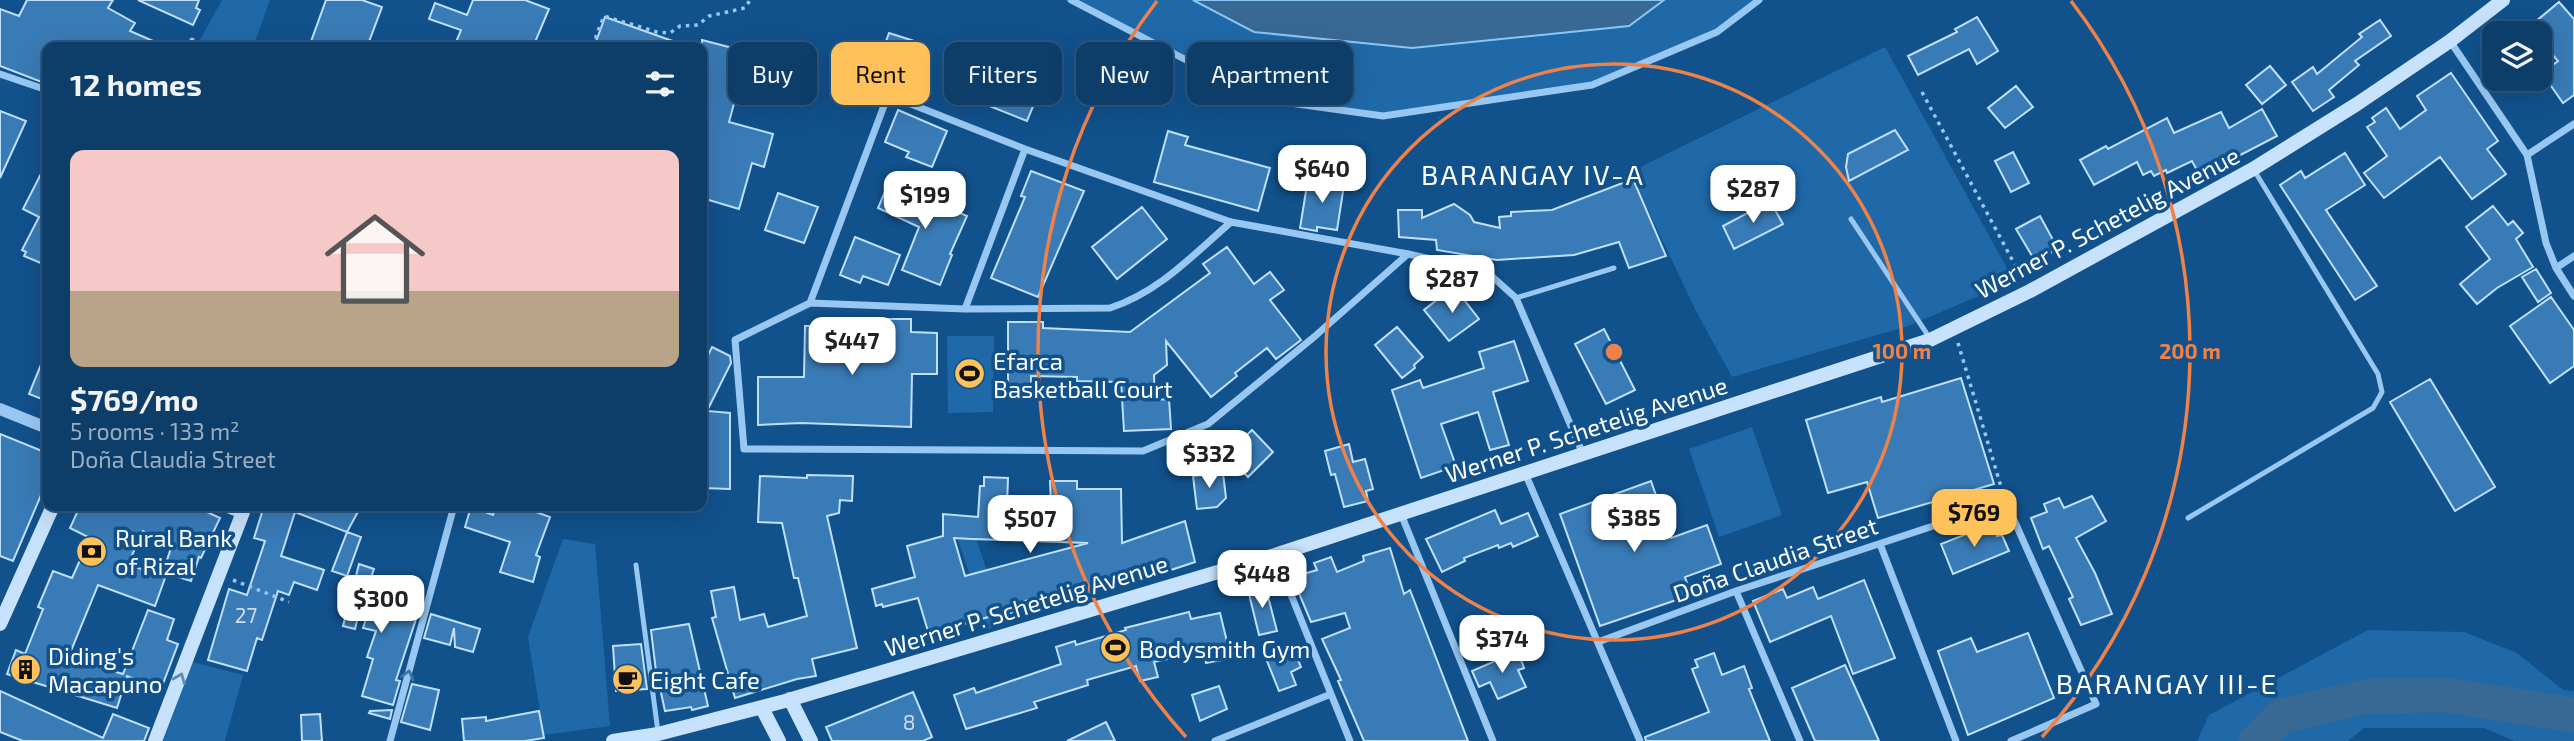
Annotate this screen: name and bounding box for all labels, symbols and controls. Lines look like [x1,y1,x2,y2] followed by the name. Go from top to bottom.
[2482,21,2552,91] map controls
[2482,21,2552,91] button: layers
[728,42,817,105] chip: Buy
[831,42,930,105] chip: Rent
[944,42,1062,105] chip: Filters
[1076,42,1173,105] chip: New
[1187,42,1353,105] chip: Apartment
[641,65,679,103] icon: filters
[70,66,202,102] text: 12 homes
[1970,140,2244,304] street label: Werner P. Schetelig Avenue
[1281,146,1363,205] pin: $640
[1294,154,1350,182] text: $640
[1421,157,1645,191] district label: BARANGAY IV-A
[1712,166,1794,225] pin: $287
[884,172,966,231] pin: $199
[1726,174,1780,202] text: $287
[900,180,950,208] text: $199
[312,196,438,322] icon: home
[1411,256,1493,315] pin: $287
[1425,264,1479,292] text: $287
[811,318,893,377] pin: $447
[825,326,879,354] text: $447
[1873,338,1931,363] text: 100 m
[2159,338,2221,363] text: 200 m
[1602,340,1626,364] centre of rings
[993,346,1173,403] place label: Efarca Basketball Court
[953,357,987,391] sports icon: Efarca Basketball Court
[1441,370,1731,488] street label: Werner P. Schetelig Avenue
[70,381,198,417] text: $769/mo
[70,417,240,445] text: 5 rooms · 133 m²
[1168,430,1250,490] pin: $332
[1183,439,1235,467] text: $332
[70,445,276,473] text: Doña Claudia Street
[1933,490,2015,549] pin: $769
[1593,494,1675,554] pin: $385
[989,496,1071,555] pin: $507
[1948,498,2000,526] text: $769
[1607,503,1661,531] text: $385
[1004,504,1056,532] text: $507
[1669,510,1881,608] street label: Doña Claudia Street
[115,523,232,580] place label: Rural Bank of Rizal
[75,534,109,568] bank icon: Rural Bank of Rizal
[881,548,1171,662] street label: Werner P. Schetelig Avenue
[1221,550,1303,610] pin: $448
[1234,559,1290,587] text: $448
[340,576,422,635] pin: $300
[353,584,409,612] text: $300
[235,602,258,627] house number: 27
[1461,616,1543,675] pin: $374
[1475,624,1529,652] text: $374
[1099,631,1133,665] sports icon: Bodysmith Gym
[1139,634,1310,663] place label: Bodysmith Gym
[48,641,162,698] place label: Diding's Macapuno
[8,652,42,686] building icon: Diding's Macapuno
[610,662,644,696] cafe icon: Eight Cafe
[650,665,760,694] place label: Eight Cafe
[2056,666,2278,700] district label: BARANGAY III-E
[400,669,414,681] one-way arrow
[171,672,185,684] one-way arrow
[903,709,915,734] house number: 8

